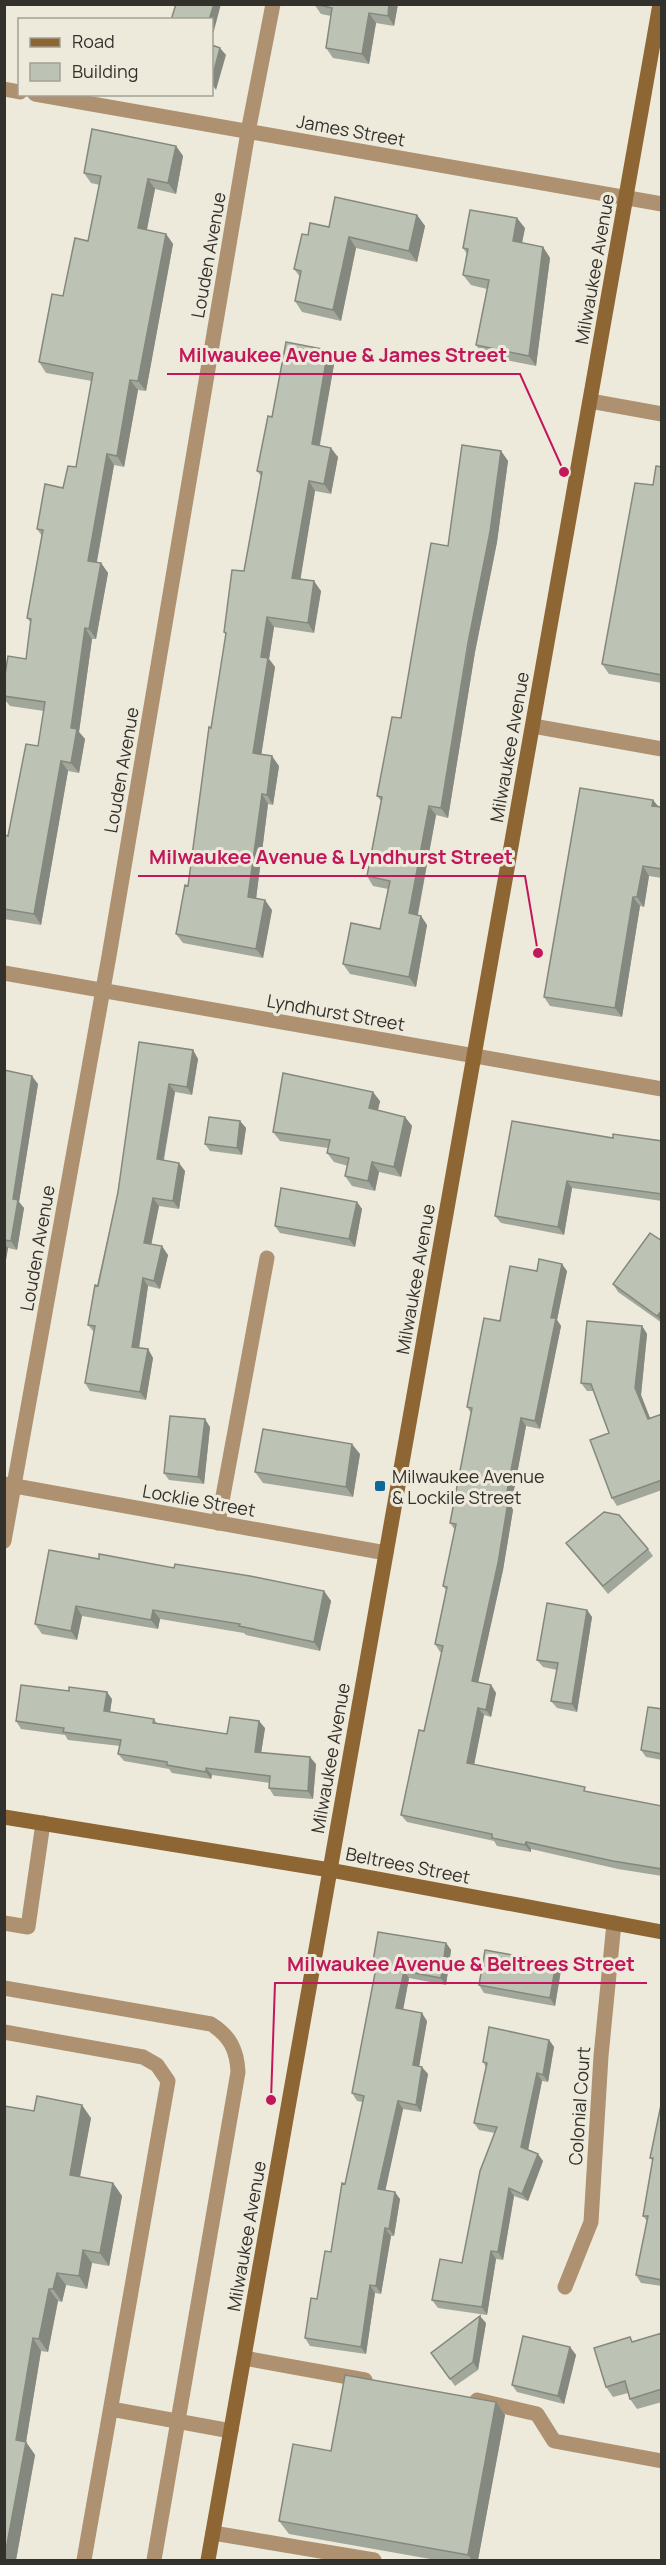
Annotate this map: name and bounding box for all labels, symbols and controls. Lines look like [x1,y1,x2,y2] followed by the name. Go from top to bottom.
[18,18,213,96] legend
[72,29,115,53] text: Road
[72,59,138,83] text: Building
[295,109,407,151] street label: James Street
[185,190,231,320] street label: Louden Avenue
[569,192,619,346] street label: Milwaukee Avenue
[167,336,520,374] callout: Milwaukee Avenue & James Street
[179,341,507,368] text: Milwaukee Avenue & James Street
[484,670,534,824] street label: Milwaukee Avenue
[98,705,144,835] street label: Louden Avenue
[138,838,525,876] callout: Milwaukee Avenue & Lyndhurst Street
[149,843,513,870] text: Milwaukee Avenue & Lyndhurst Street
[265,988,407,1036] street label: Lyndhurst Street
[14,1183,60,1313] street label: Louden Avenue
[390,1202,440,1356] street label: Milwaukee Avenue
[392,1464,545,1509] place label: Milwaukee Avenue & Lockile Street
[141,1478,257,1522] street label: Locklie Street
[373,1479,387,1493] marker: Milwaukee Avenue & Lockile Street
[305,1681,355,1835] street label: Milwaukee Avenue
[344,1841,472,1889] street label: Beltrees Street
[275,1945,647,1983] callout: Milwaukee Avenue & Beltrees Street
[287,1950,635,1977] text: Milwaukee Avenue & Beltrees Street
[563,2046,595,2166] street label: Colonial Court
[221,2159,271,2313] street label: Milwaukee Avenue

